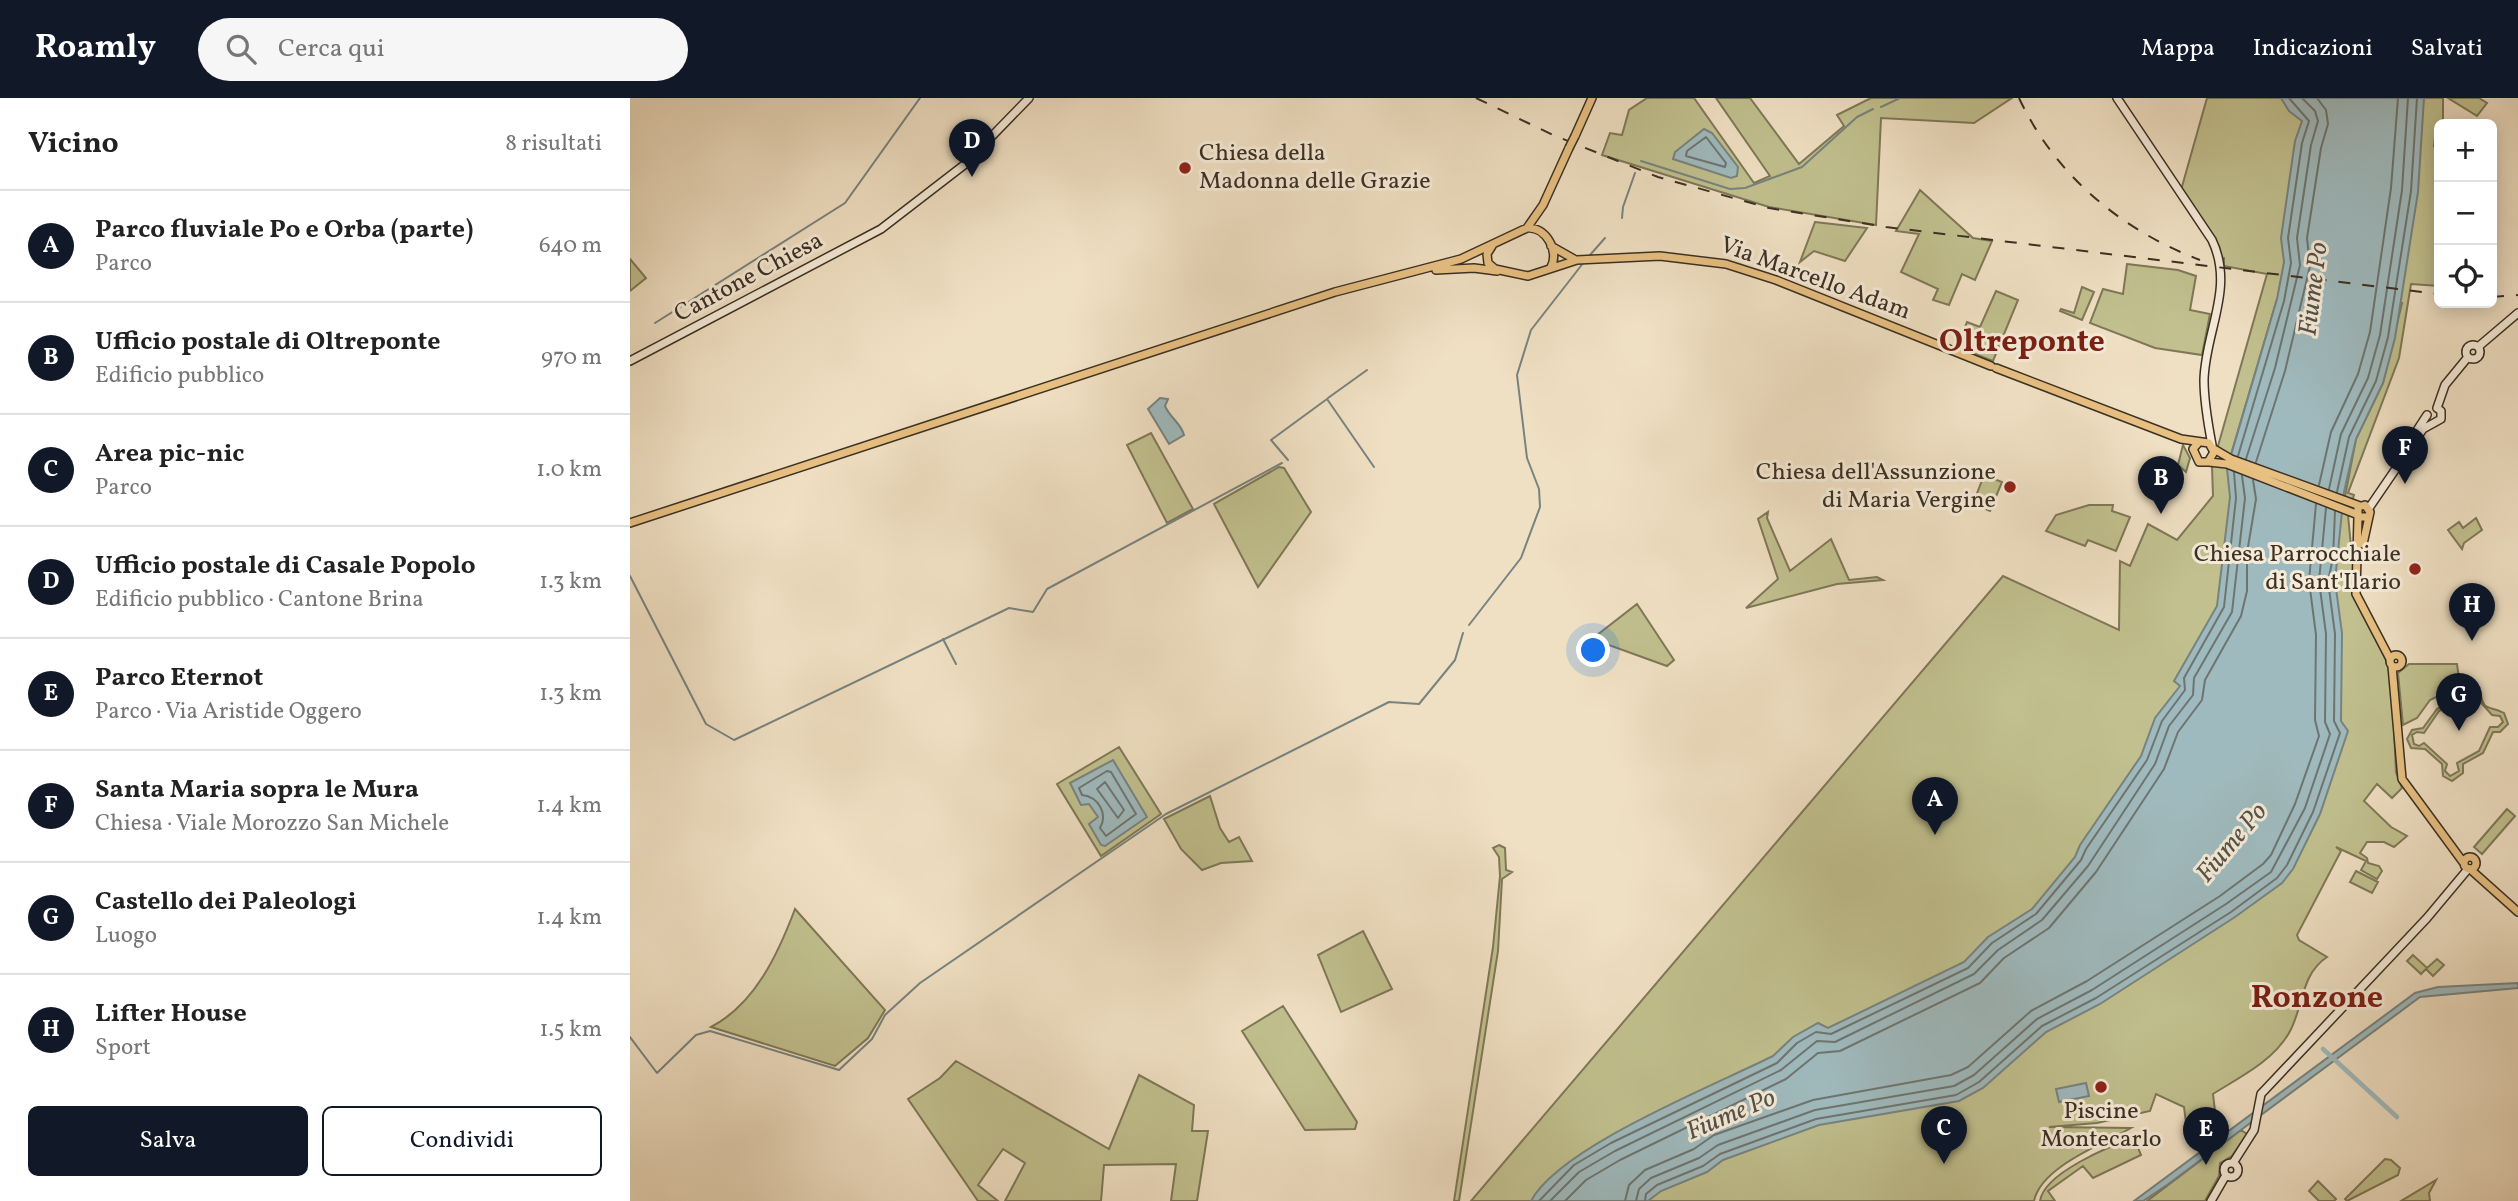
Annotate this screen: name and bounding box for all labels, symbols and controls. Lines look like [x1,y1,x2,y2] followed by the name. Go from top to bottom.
[198,18,688,81] search box
[35,26,156,72] text: Roamly
[222,30,260,68] icon: search
[278,31,385,67] text: Cerca qui
[2141,32,2215,66] text: Mappa
[2253,32,2373,66] text: Indicazioni
[2411,32,2483,66] text: Salvati
[949,119,995,177] pin: D
[2434,119,2497,308] map controls
[2434,119,2497,182] button: +
[28,123,119,165] text: Vicino
[505,128,602,160] text: 8 risultati
[1199,137,1431,199] place label: Chiesa della Madonna delle Grazie
[1177,160,1193,176] marker: Chiesa della Madonna delle Grazie
[2434,182,2497,245] button: −
[95,212,473,248] text: Parco fluviale Po e Orba (parte)
[669,224,829,332] street label: Cantone Chiesa
[1715,229,1915,329] street label: Via Marcello Adam
[43,230,59,262] text: A
[539,230,602,262] text: 640 m
[2290,240,2338,338] water label: Fiume Po
[2434,245,2497,308] button: locate
[95,248,152,280] text: Parco
[1939,321,2105,365] district label: Oltreponte
[95,324,440,360] text: Ufficio postale di Oltreponte
[43,342,59,374] text: B
[541,342,602,374] text: 970 m
[95,360,264,392] text: Edificio pubblico
[2382,426,2428,484] pin: F
[95,436,244,472] text: Area pic-nic
[44,454,58,486] text: C
[536,454,602,486] text: 1.0 km
[1756,456,1996,518] place label: Chiesa dell'Assunzione di Maria Vergine
[2138,456,2184,514] pin: B
[95,472,152,504] text: Parco
[2002,479,2018,495] marker: Chiesa dell'Assunzione di Maria Vergine
[2194,538,2401,600] place label: Chiesa Parrocchiale di Sant'Ilario
[95,548,476,584] text: Ufficio postale di Casale Popolo
[2407,561,2423,577] marker: Chiesa Parrocchiale di Sant'Ilario
[43,566,59,598] text: D
[539,566,602,598] text: 1.3 km
[2449,583,2495,641] pin: H
[95,584,424,616] text: Edificio pubblico · Cantone Brina
[1576,633,1610,667] your location
[95,660,263,696] text: Parco Eternot
[2436,673,2482,731] pin: G
[44,678,58,710] text: E
[539,678,602,710] text: 1.3 km
[95,696,362,728] text: Parco · Via Aristide Oggero
[95,772,419,808] text: Santa Maria sopra le Mura
[1912,777,1958,835] pin: A
[44,790,58,822] text: F
[536,790,602,822] text: 1.4 km
[2188,795,2276,891] water label: Fiume Po
[95,808,449,840] text: Chiesa · Viale Morozzo San Michele
[95,884,357,920] text: Castello dei Paleologi
[43,902,59,934] text: G
[536,902,602,934] text: 1.4 km
[95,920,157,952] text: Luogo
[2251,977,2383,1021] district label: Ronzone
[95,996,247,1032] text: Lifter House
[42,1014,60,1046] text: H
[540,1014,602,1046] text: 1.5 km
[95,1032,151,1064] text: Sport
[2093,1079,2109,1095] marker: Piscine Montecarlo
[1681,1080,1781,1150] water label: Fiume Po
[2040,1095,2162,1157] place label: Piscine Montecarlo
[28,1106,308,1176] button: Salva
[322,1106,602,1176] button: Condividi
[1921,1106,1967,1164] pin: C
[2183,1107,2229,1165] pin: E

